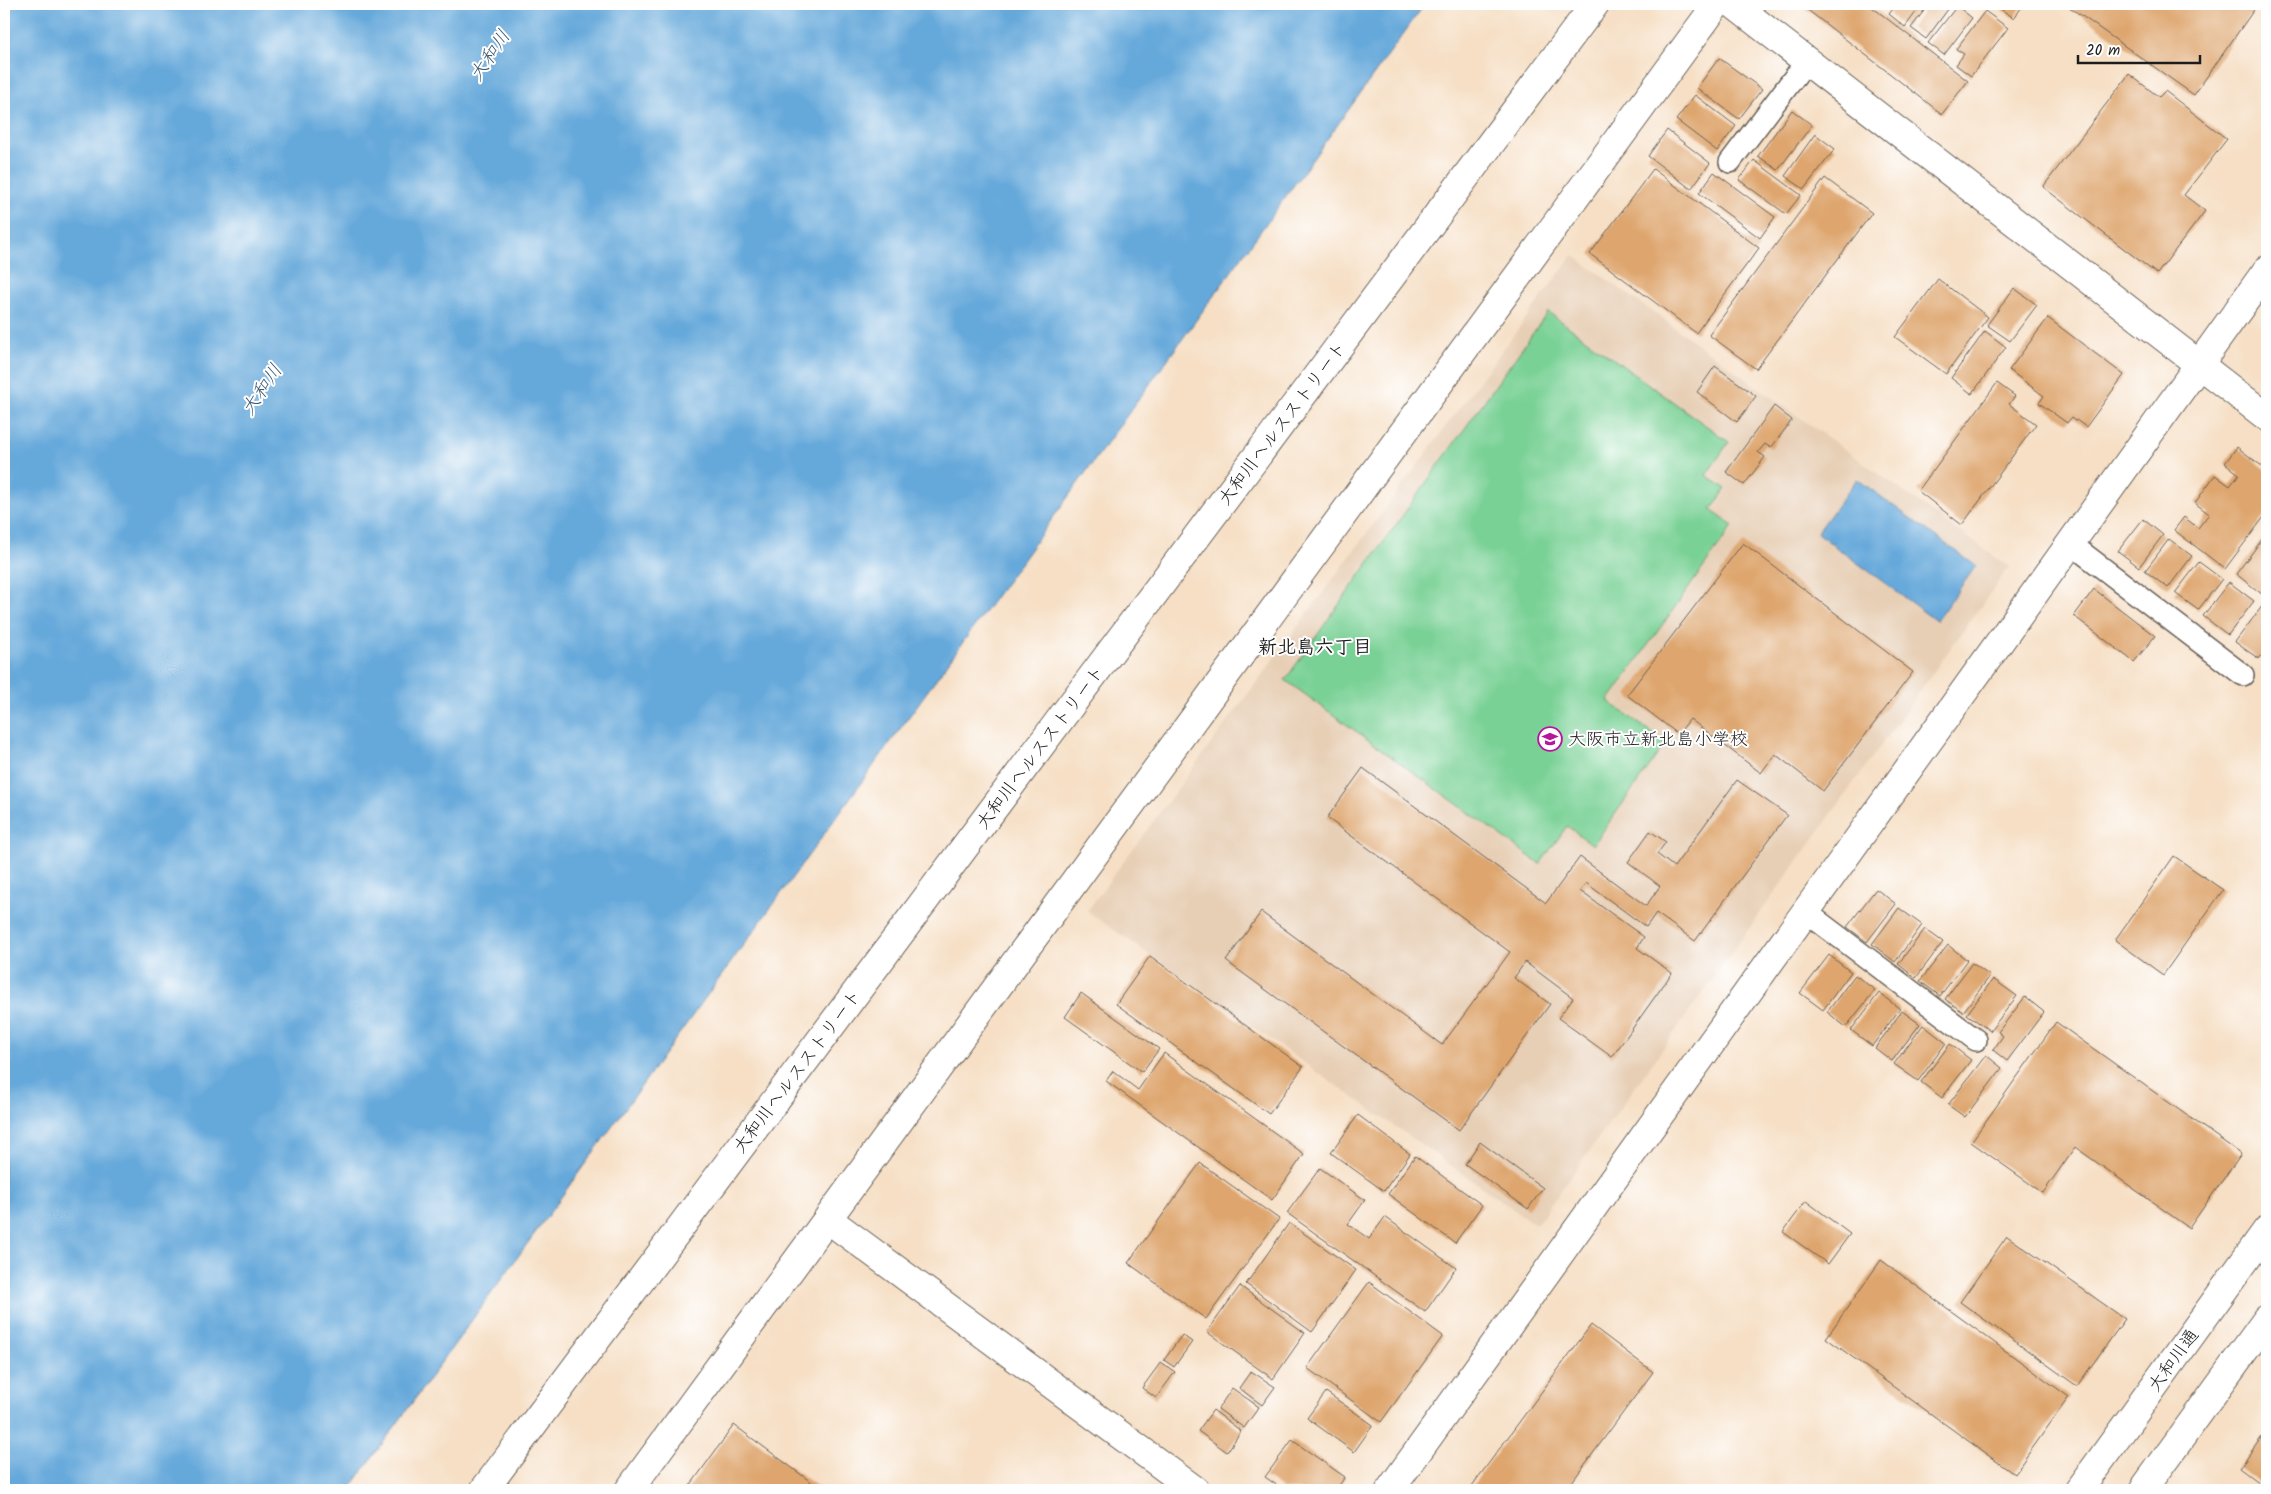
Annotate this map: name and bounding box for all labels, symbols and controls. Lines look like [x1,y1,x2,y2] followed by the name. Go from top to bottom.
[462,24,519,88] water label: 大和川
[2078,32,2201,64] scale bar
[2086,39,2120,63] text: 20 m
[1212,336,1355,512] street label: 大和川ヘルスストリート
[234,358,291,422] water label: 大和川
[1258,633,1372,663] district label: 新北島六丁目
[970,660,1113,836] street label: 大和川ヘルスストリート
[1537,726,1563,752] school or university icon: 大阪市立新北島小学校
[1568,726,1748,755] place label: 大阪市立新北島小学校
[727,984,870,1160] street label: 大和川ヘルスストリート
[2141,1323,2207,1399] street label: 大和川通

